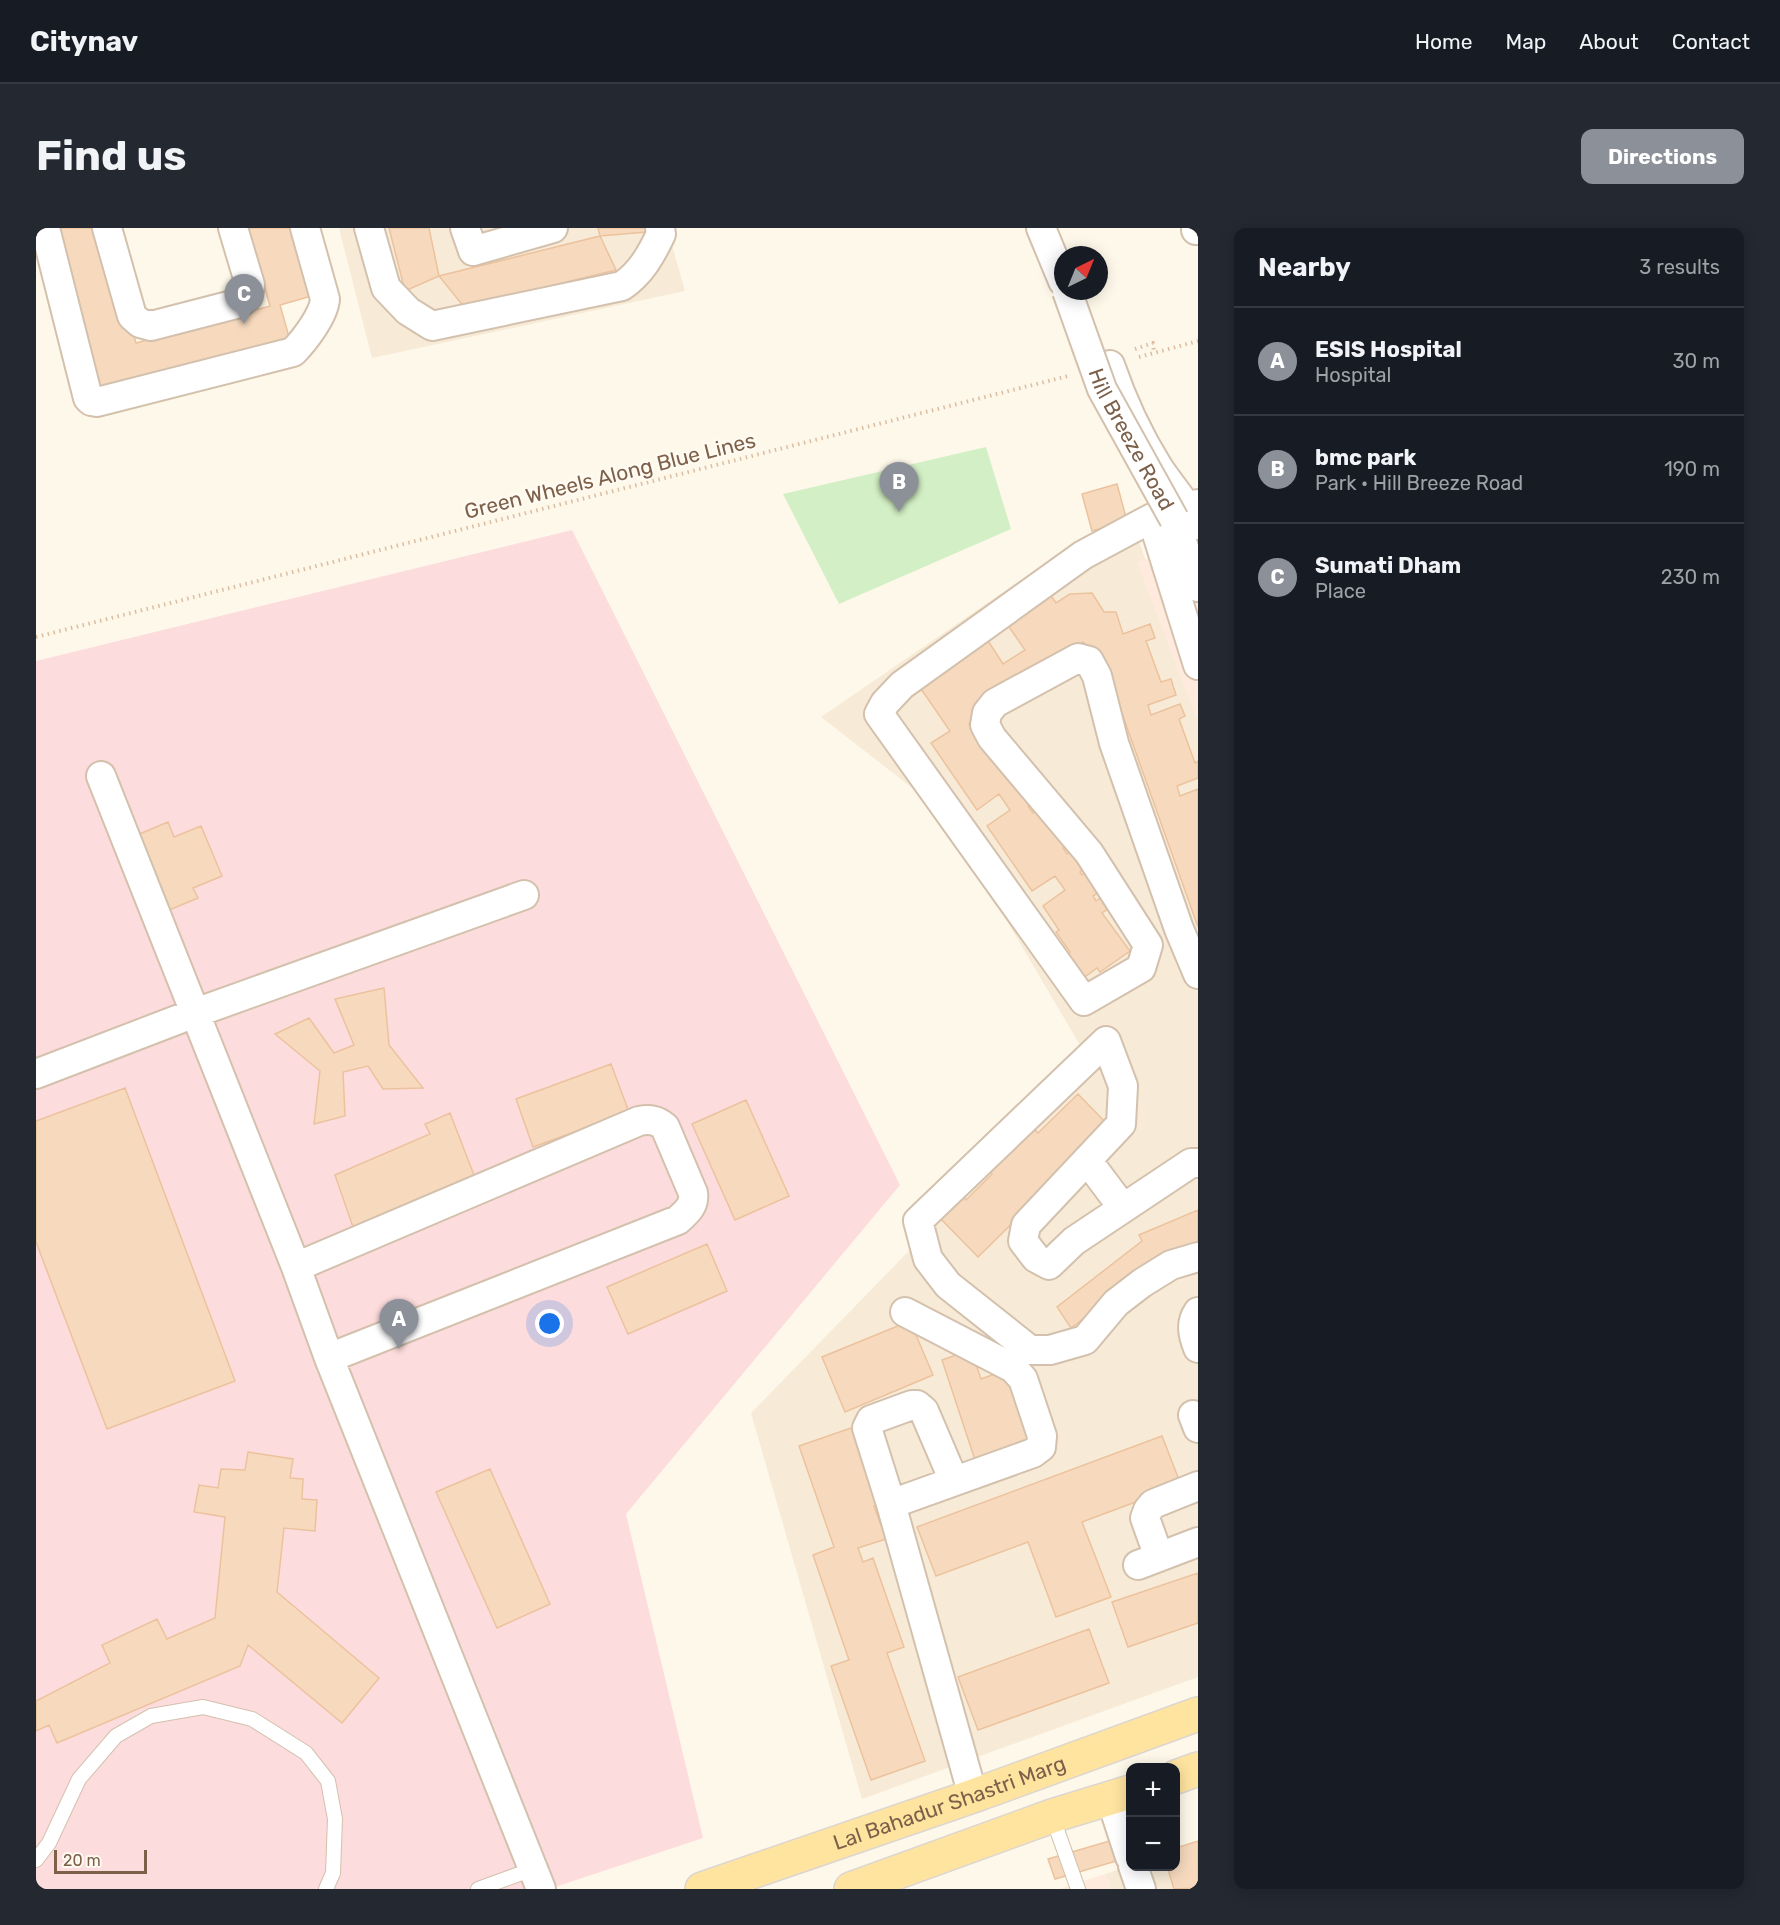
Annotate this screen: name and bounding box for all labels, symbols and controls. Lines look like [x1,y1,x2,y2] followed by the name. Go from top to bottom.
[30,25,138,58] text: Citynav
[1415,29,1472,54] text: Home
[1505,29,1546,54] text: Map
[1579,29,1639,54] text: About
[1672,29,1750,54] text: Contact
[1581,129,1744,184] button: Directions
[36,131,187,181] text: Find us
[1054,246,1108,300] north arrow
[1258,252,1351,283] text: Nearby
[1639,255,1720,279] text: 3 results
[224,274,264,324] pin: C
[1315,336,1462,363] text: ESIS Hospital
[1270,349,1285,373] text: A
[1673,349,1720,373] text: 30 m
[1315,363,1391,387] text: Hospital
[1084,365,1180,515] street label: Hill Breeze Road
[462,427,758,524] street label: Green Wheels Along Blue Lines
[1315,444,1416,471] text: bmc park
[1270,457,1285,481] text: B
[1664,457,1720,481] text: 190 m
[880,462,918,512] pin: B
[1315,471,1523,495] text: Park · Hill Breeze Road
[1315,552,1461,579] text: Sumati Dham
[1270,565,1285,589] text: C
[1661,565,1720,589] text: 230 m
[1315,579,1366,603] text: Place
[380,1300,418,1349] pin: A
[535,1309,564,1338] your location
[830,1750,1069,1855] street label: Lal Bahadur Shastri Marg
[1126,1763,1180,1871] map controls
[1126,1763,1180,1817] button: +
[1126,1817,1180,1871] button: −
[54,1847,147,1874] scale bar
[63,1851,101,1870] text: 20 m

